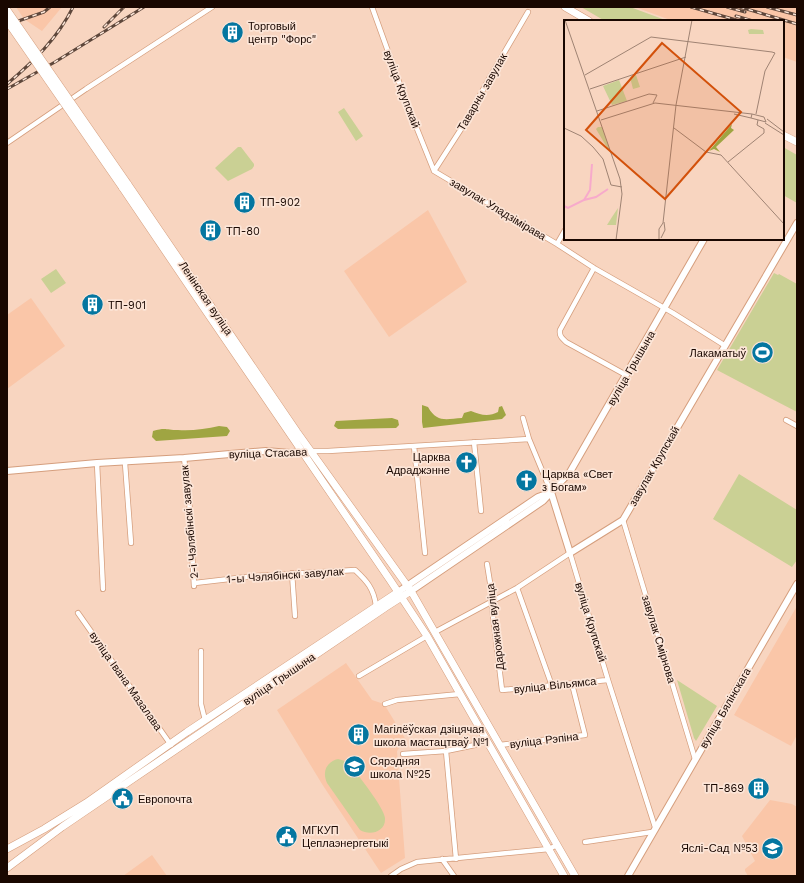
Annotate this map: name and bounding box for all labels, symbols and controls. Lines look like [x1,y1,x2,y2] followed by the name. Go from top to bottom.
[219,19,245,45] building icon: Торговый центр "Форс"
[248,20,316,46] place label: Торговый центр "Форс"
[564,20,784,240] inset map
[381,48,422,130] street label: вуліца Крупскай
[455,51,510,133] street label: Таварны завулак
[447,176,549,244] street label: завулак Уладзімірава
[232,189,258,215] building icon: ТП-902
[260,196,300,209] place label: ТП-902
[198,218,224,244] building icon: ТП-80
[226,225,260,238] place label: ТП-80
[176,259,236,338] street label: Ленінская вуліца
[80,292,106,318] building icon: ТП-901
[108,299,146,312] place label: ТП-901
[605,328,659,408] street label: вуліца Грышына
[749,340,775,366] sports icon: Лакаматыў
[690,347,746,360] place label: Лакаматыў
[626,424,683,508] street label: завулак Крупскай
[229,446,308,461] street label: вуліца Стасава
[453,450,479,476] church icon: Царква Адраджэнне
[386,451,451,477] place label: Царква Адраджэнне
[178,465,201,579] street label: 2-і Чэлябінскі завулак
[514,467,540,493] church icon: Царква «Свет з Богам»
[542,468,613,494] place label: Царква «Свет з Богам»
[226,565,344,586] street label: 1-ы Чэлябінскі завулак
[572,581,609,664] street label: вуліца Крупскай
[484,582,507,671] street label: Дарожная вуліца
[639,594,678,685] street label: завулак Смірнова
[86,629,165,734] street label: вуліца Iвана Мазалава
[241,650,319,708] street label: вуліца Грышына
[697,665,754,751] street label: вуліца Бялінскага
[513,675,598,696] street label: вуліца Вільямса
[345,722,371,748] building icon: Магілёўская дзіцячая школа мастацтваў №1
[374,723,489,749] place label: Магілёўская дзіцячая школа мастацтваў №1
[509,730,580,751] street label: вуліца Рэпіна
[342,754,368,780] school or university icon: Сярэдняя школа №25
[370,755,431,781] place label: Сярэдняя школа №25
[746,775,772,801] building icon: ТП-869
[704,782,744,795] place label: ТП-869
[110,786,136,812] public building icon: Европочта
[138,793,193,806] place label: Европочта
[274,823,300,849] public building icon: МГКУП Цеплаэнергетыкі
[302,824,388,850] place label: МГКУП Цеплаэнергетыкі
[760,835,786,861] school or university icon: Яслі-Сад №53
[681,842,758,855] place label: Яслі-Сад №53

